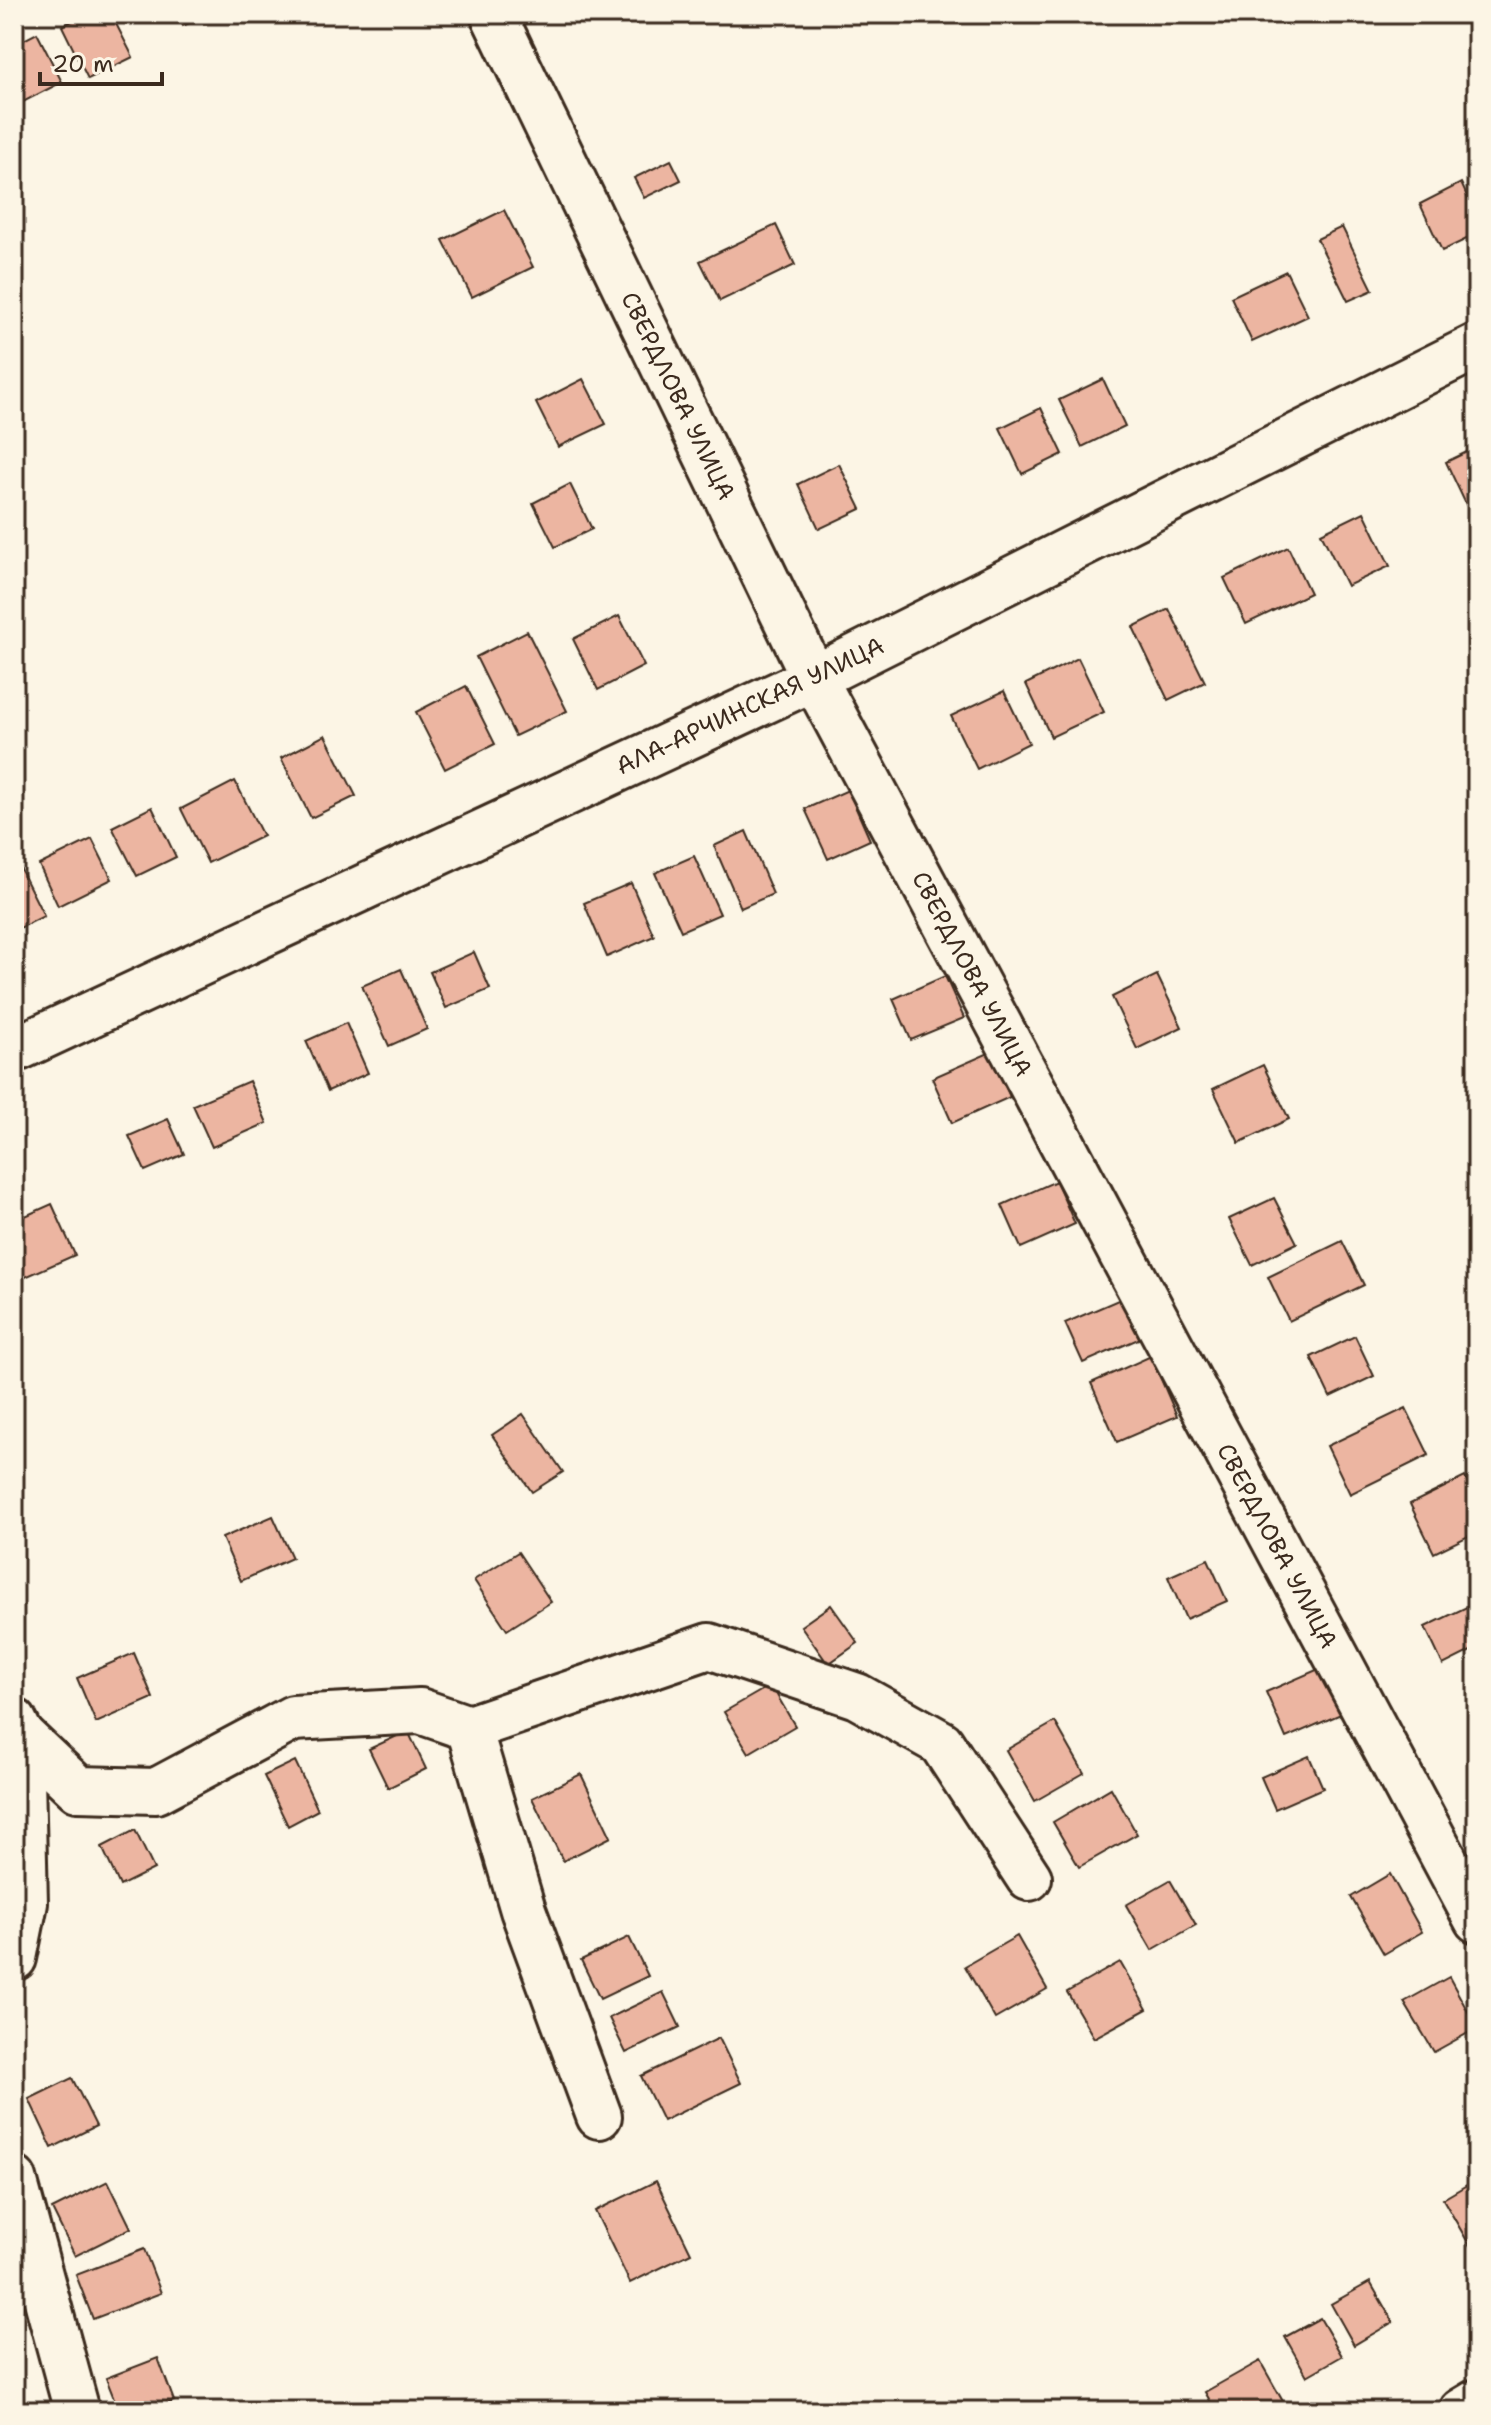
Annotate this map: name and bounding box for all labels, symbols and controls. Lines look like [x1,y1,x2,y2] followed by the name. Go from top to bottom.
[40,36,162,86] scale bar
[52,48,114,80] text: 20 m
[614,286,742,506] street label: СВЕРДЛОВА УЛИЦА
[611,630,889,782] street label: АЛА-АРЧИНСКАЯ УЛИЦА
[904,866,1040,1082] street label: СВЕРДЛОВА УЛИЦА
[1209,1438,1345,1654] street label: СВЕРДЛОВА УЛИЦА

